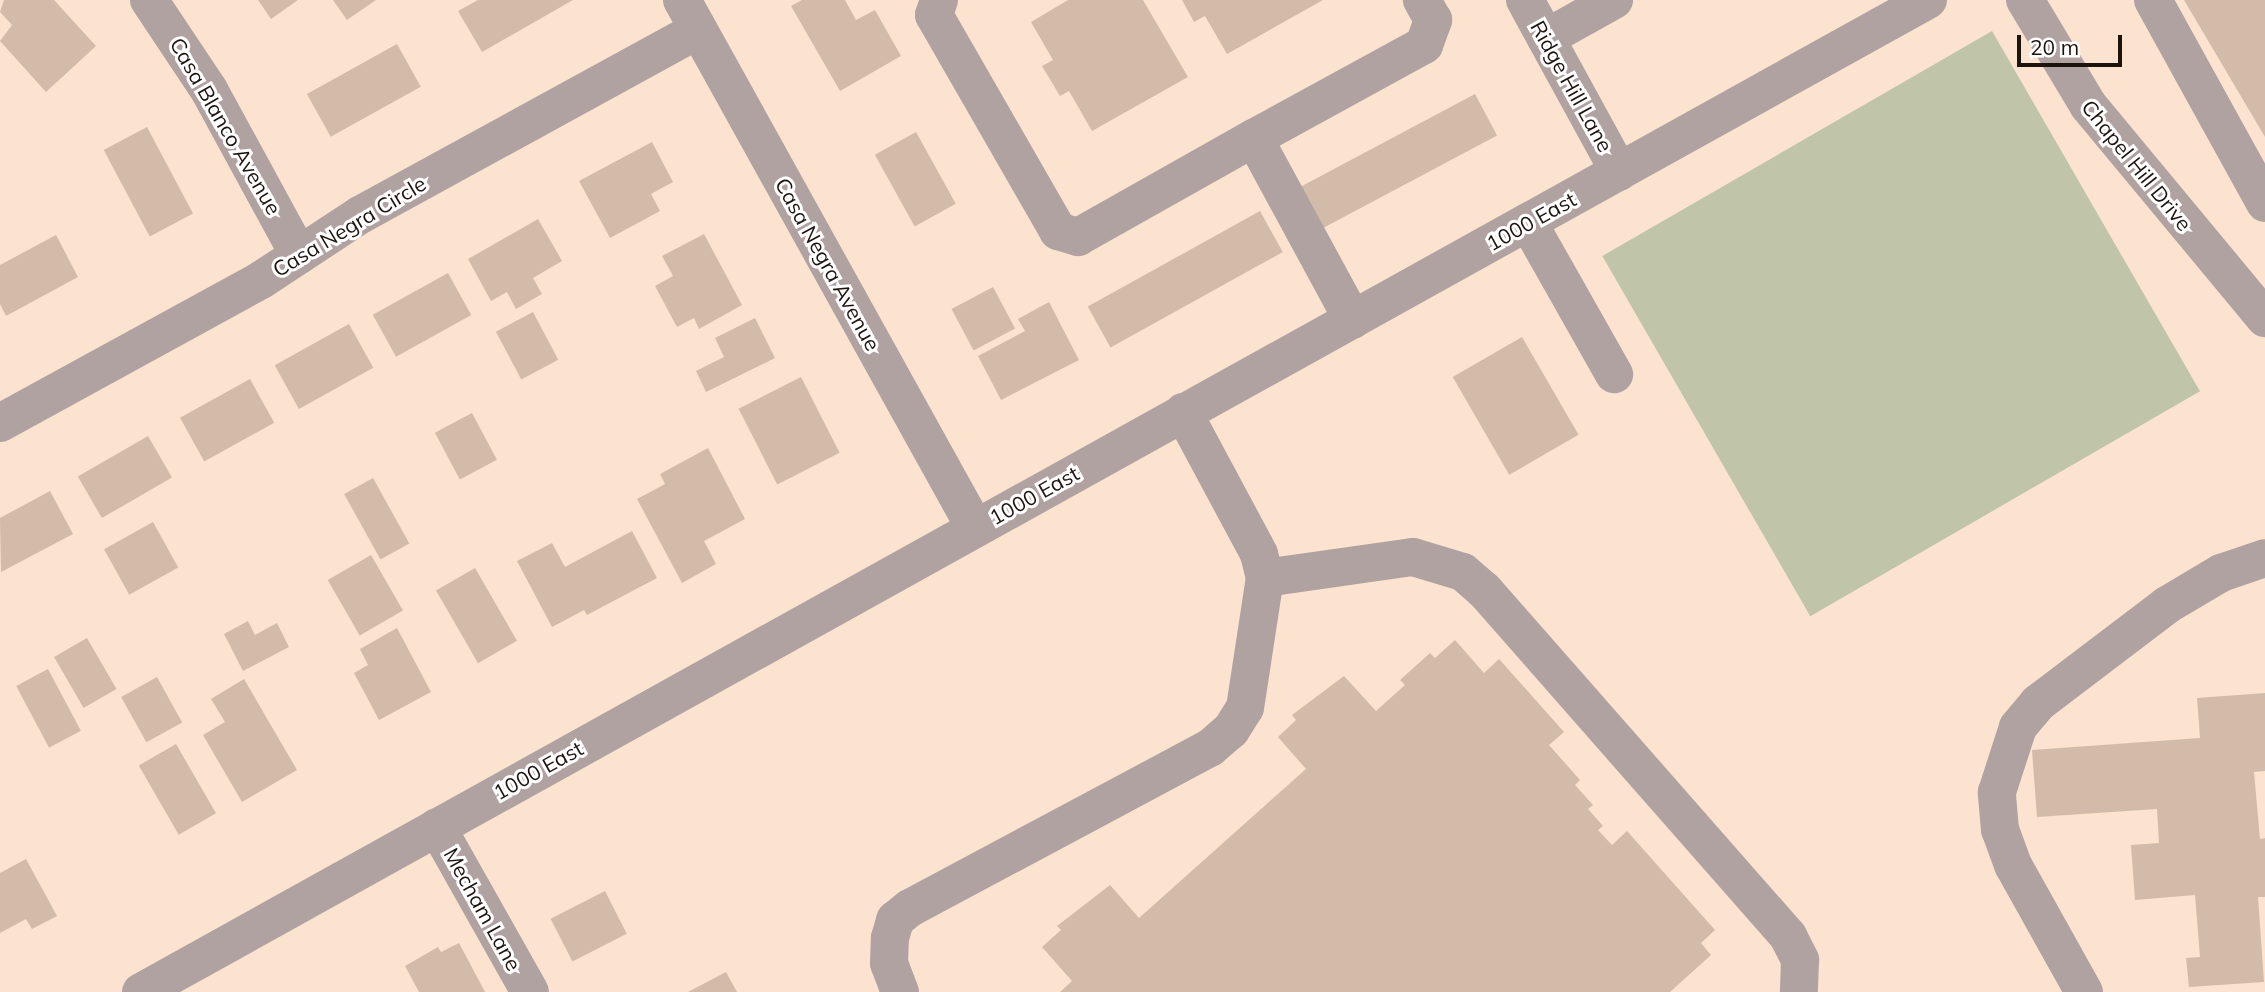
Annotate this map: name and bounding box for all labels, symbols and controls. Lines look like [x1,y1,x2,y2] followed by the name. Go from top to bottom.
[1526,16,1618,156] street label: Ridge Hill Lane
[2020,21,2125,65] scale bar
[165,33,287,219] street label: Casa Blanco Avenue
[2030,34,2079,60] text: 20 m
[2077,94,2197,236] street label: Chapel Hill Drive
[268,170,430,282] street label: Casa Negra Circle
[770,173,886,355] street label: Casa Negra Avenue
[1482,186,1580,256] street label: 1000 East
[985,460,1083,530] street label: 1000 East
[489,735,587,805] street label: 1000 East
[439,843,527,975] street label: Mecham Lane

